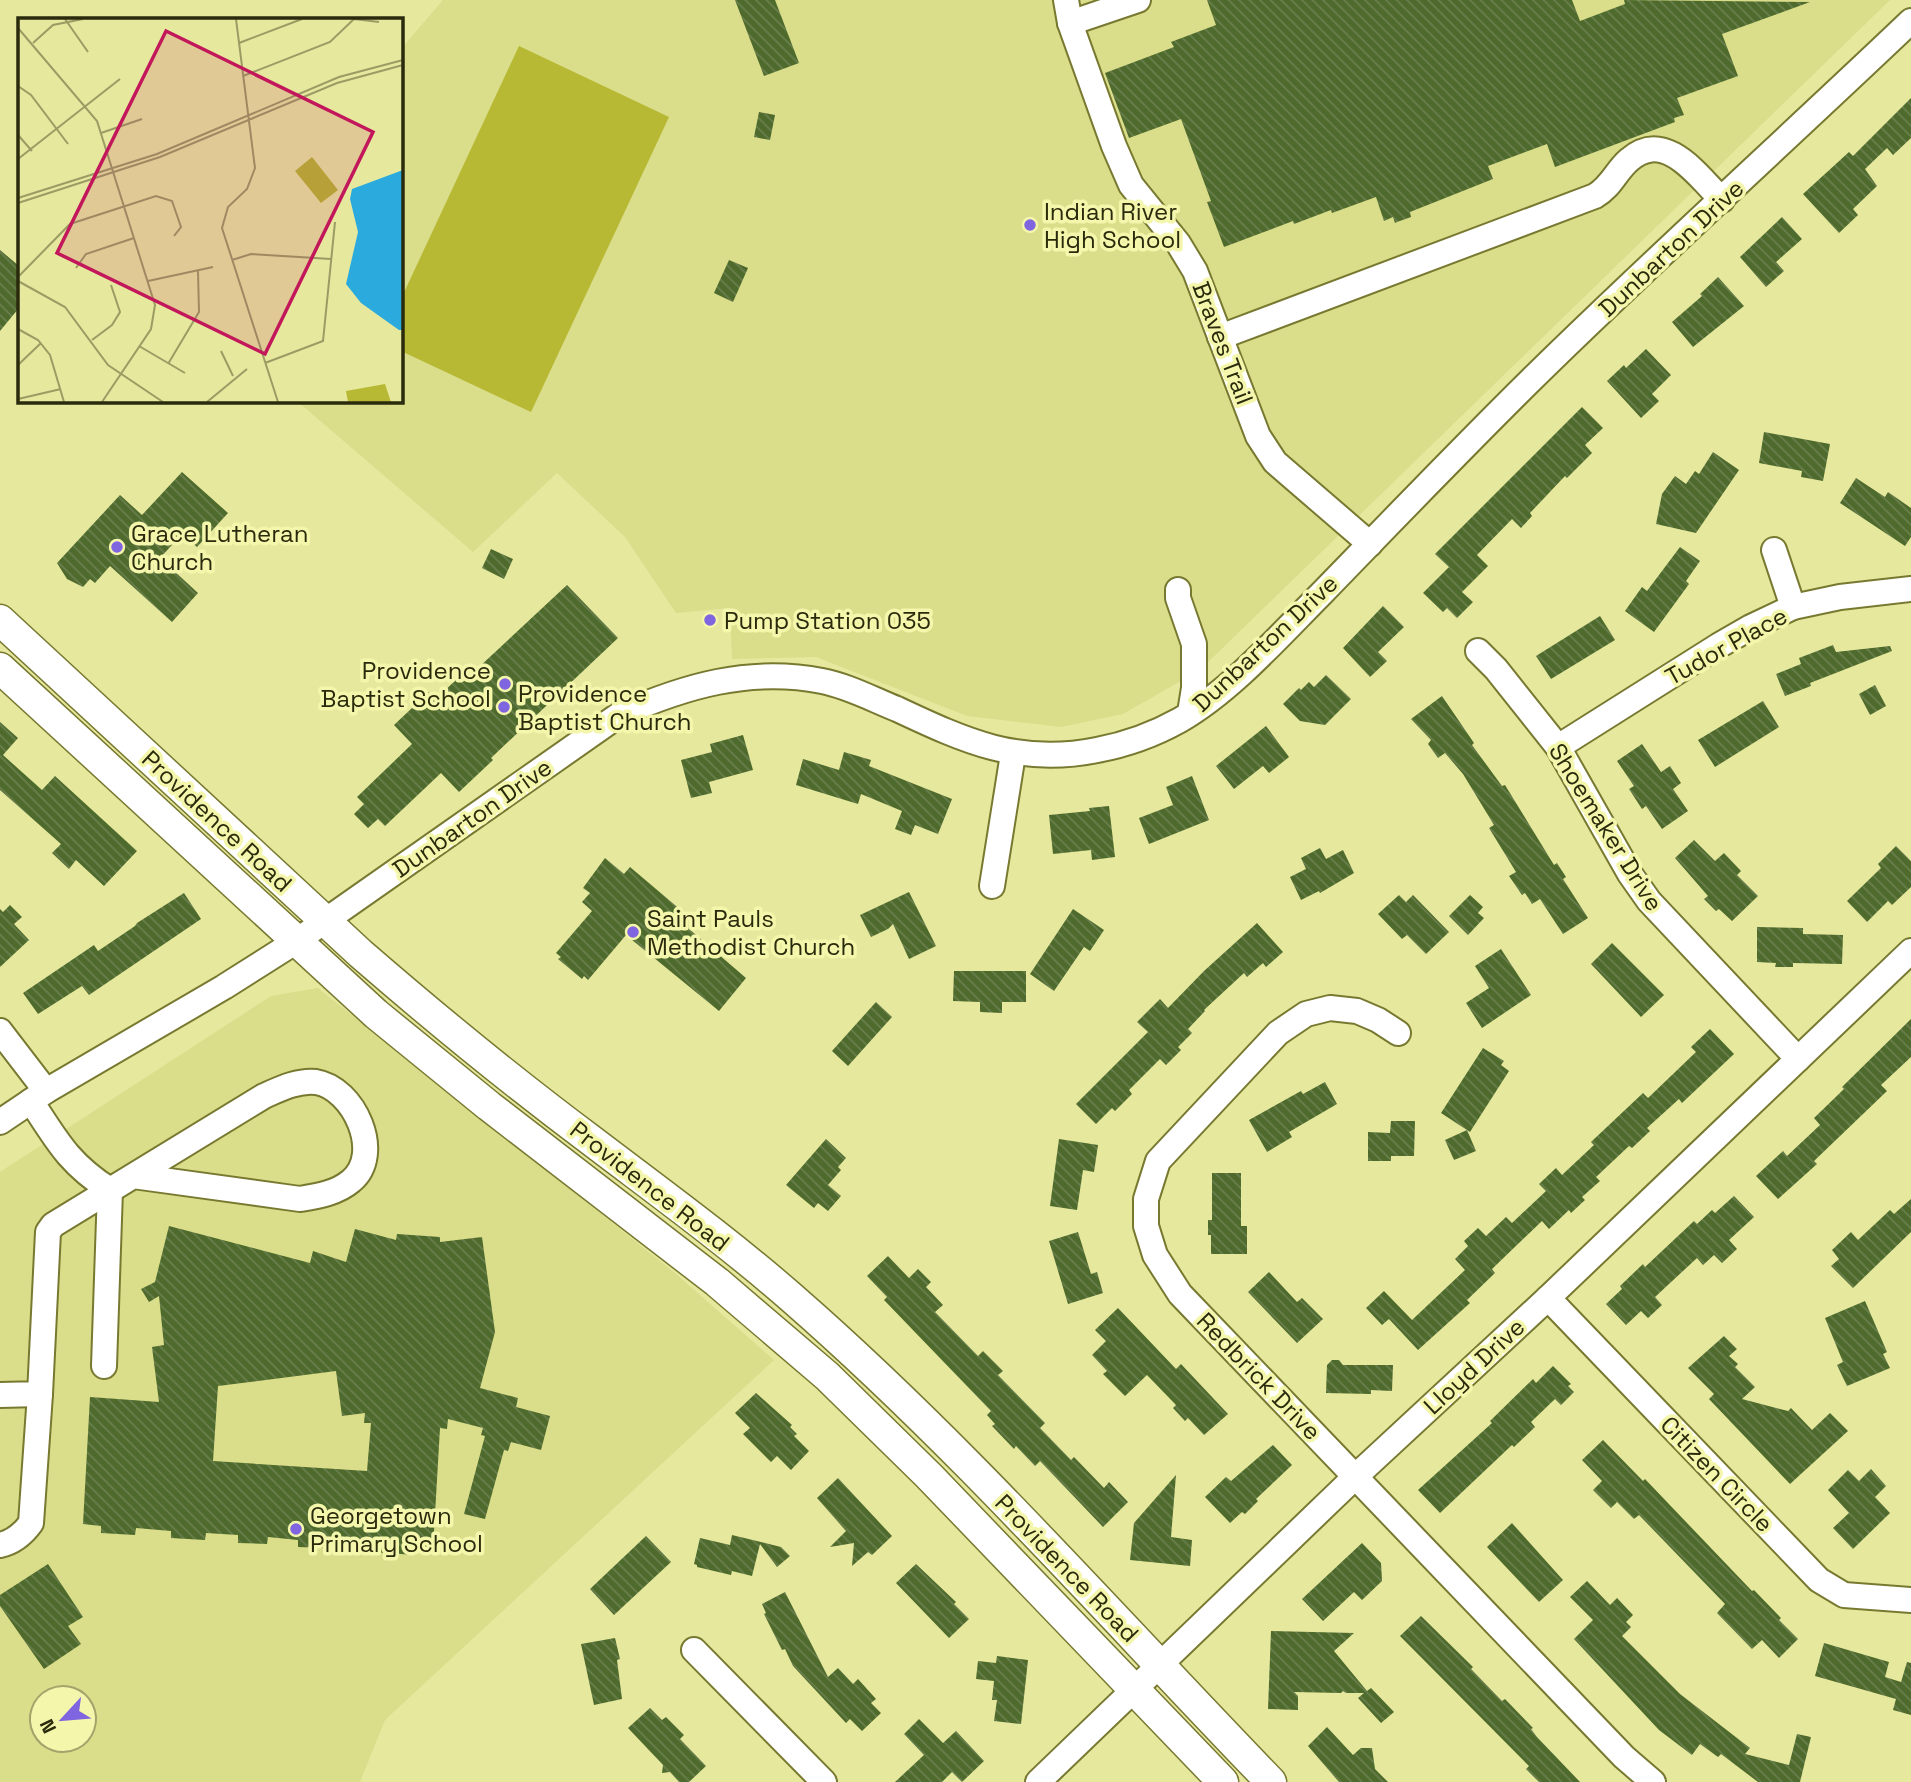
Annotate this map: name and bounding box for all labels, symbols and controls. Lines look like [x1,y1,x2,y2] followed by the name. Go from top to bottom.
[18,18,402,402] inset map
[1592,173,1750,323] street label: Dunbarton Drive
[1044,196,1181,255] place label: Indian River High School
[1022,217,1038,233] marker: Indian River High School
[1185,277,1261,409] street label: Braves Trail
[131,518,309,577] place label: Grace Lutheran Church
[109,539,125,555] marker: Grace Lutheran Church
[1186,568,1344,718] street label: Dunbarton Drive
[1660,600,1792,692] street label: Tudor Place
[724,605,931,636] place label: Pump Station 035
[702,612,718,628] marker: Pump Station 035
[321,655,491,714] place label: Providence Baptist School
[497,676,513,692] marker: Providence Baptist School
[518,678,691,737] place label: Providence Baptist Church
[496,699,512,715] marker: Providence Baptist Church
[1542,737,1670,917] street label: Shoemaker Drive
[135,743,299,899] street label: Providence Road
[386,752,558,884] street label: Dunbarton Drive
[647,903,855,962] place label: Saint Pauls Methodist Church
[625,924,641,940] marker: Saint Pauls Methodist Church
[564,1114,736,1258] street label: Providence Road
[1190,1305,1328,1447] street label: Redbrick Drive
[1417,1311,1531,1421] street label: Lloyd Drive
[1654,1409,1780,1539] street label: Citizen Circle
[988,1487,1146,1649] street label: Providence Road
[310,1500,483,1559] place label: Georgetown Primary School
[288,1521,304,1537] marker: Georgetown Primary School
[28,1684,98,1754] north arrow
[34,1715,62,1737] text: N

